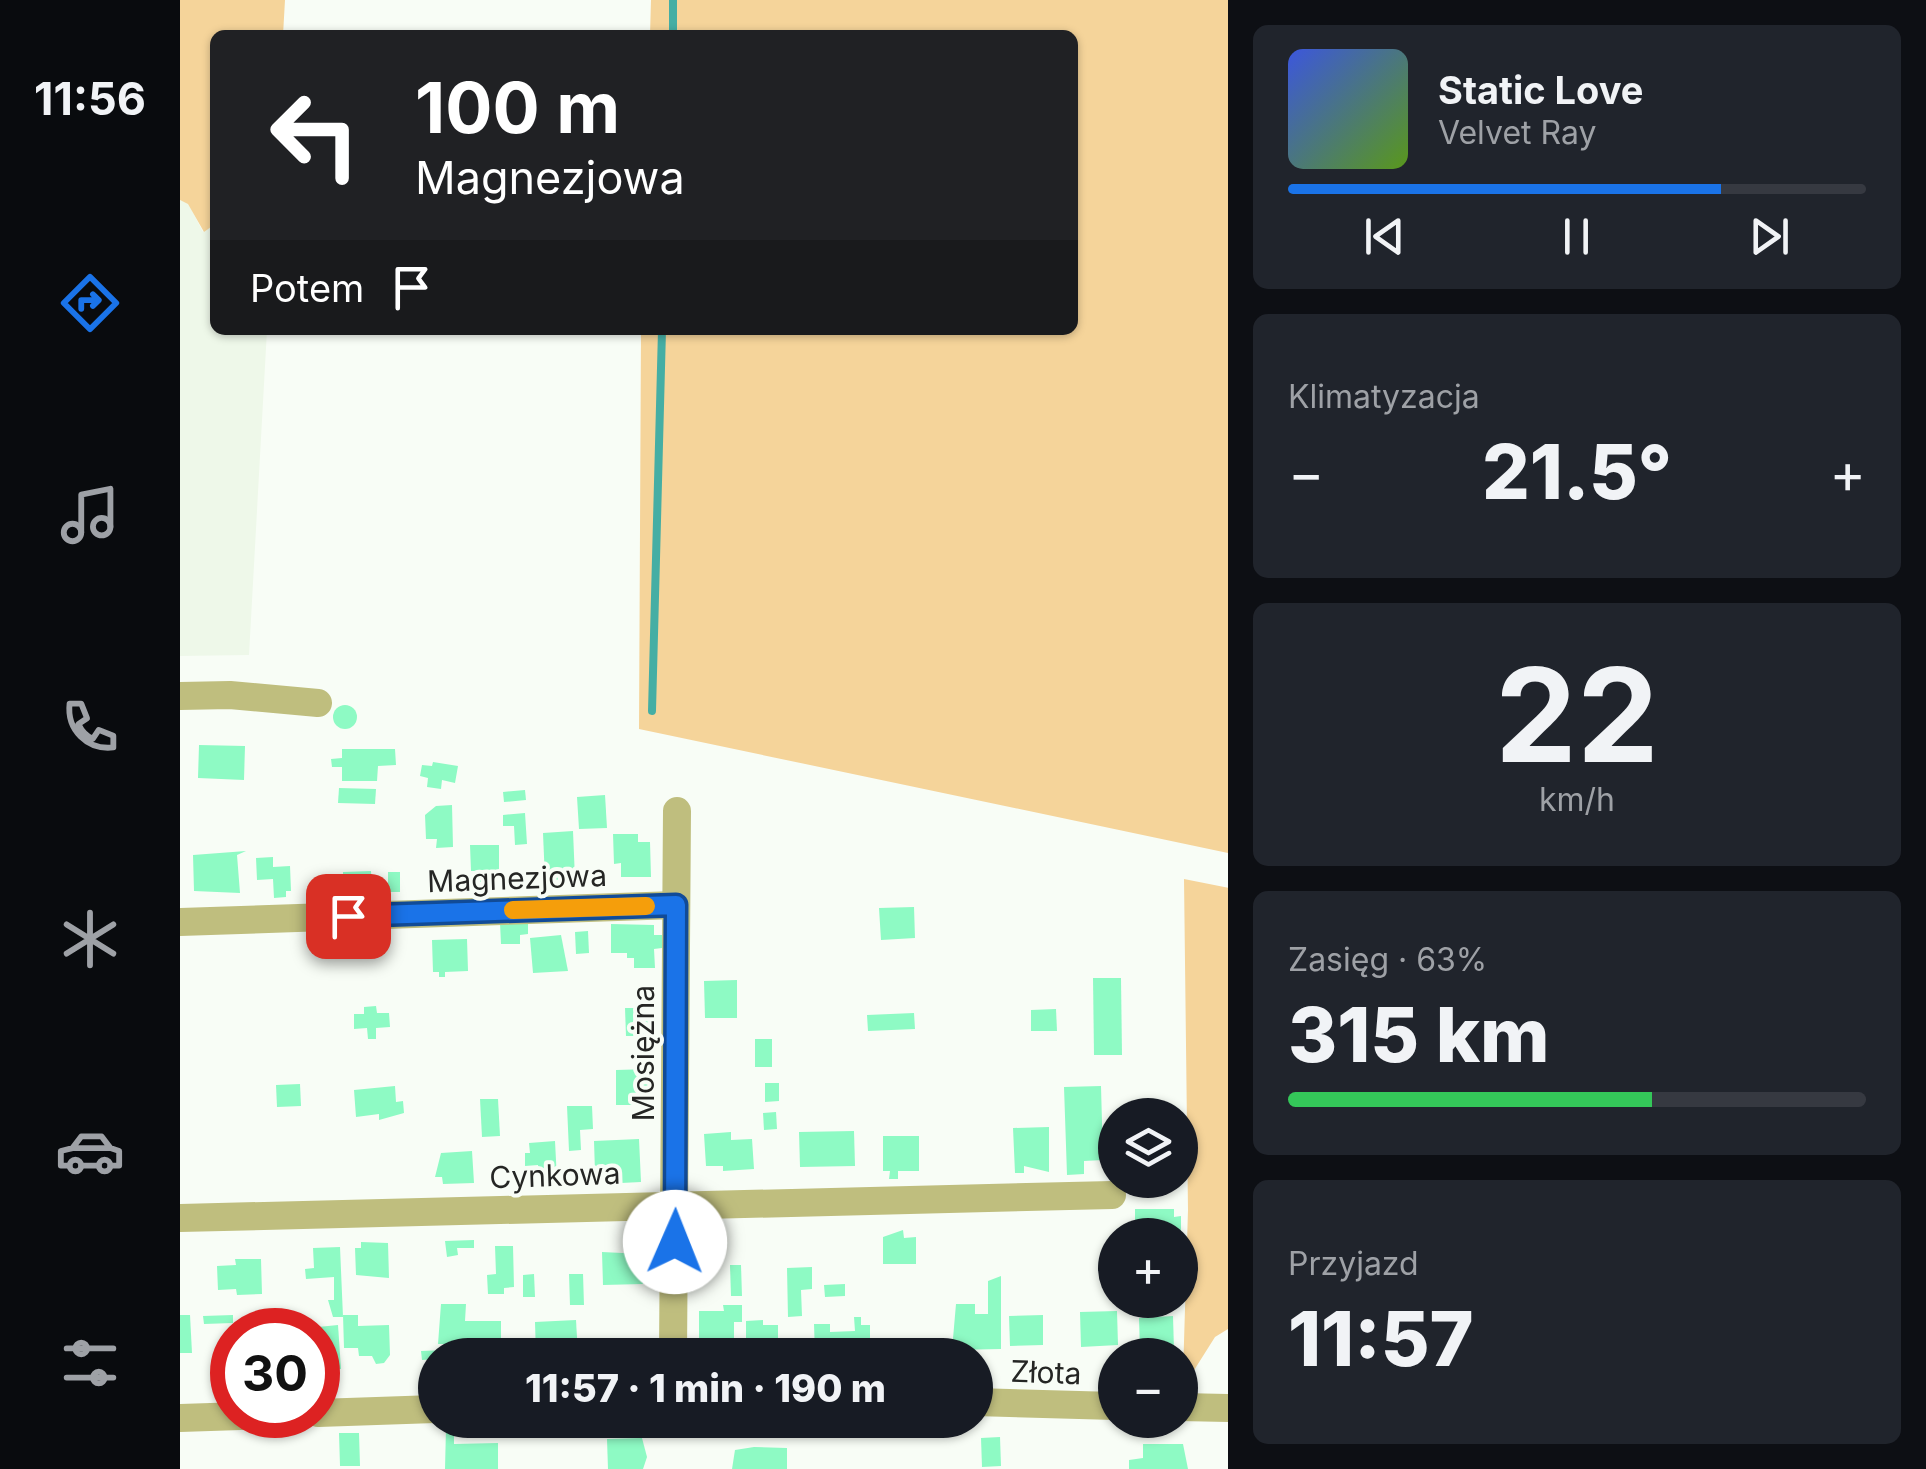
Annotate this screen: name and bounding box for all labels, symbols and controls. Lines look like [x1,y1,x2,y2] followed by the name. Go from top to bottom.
[415,65,620,150] text: 100 m
[1438,67,1643,113] text: Static Love
[250,70,380,200] icon: left
[34,71,146,126] text: 11:56
[1438,113,1596,152] text: Velvet Ray
[415,150,685,205] text: Magnezjowa
[1357,209,1412,264] icon: previous
[1549,209,1604,264] icon: pause
[1742,209,1797,264] icon: next
[384,260,439,315] icon: arrive
[250,265,364,311] text: Potem
[55,268,125,338] icon: directions
[1288,377,1480,416] text: Klimatyzacja
[1482,426,1672,517] text: 21.5°
[1288,440,1324,506] text: −
[1830,440,1866,506] text: +
[55,480,125,550] icon: music
[1495,636,1659,793] text: 22
[55,692,125,762] icon: phone
[1539,780,1615,819] text: km/h
[427,857,607,899] street label: Magnezjowa
[306,874,391,959] pin
[321,889,376,944] icon: arrive
[55,904,125,974] icon: climate
[1288,940,1487,979] text: Zasięg · 63%
[625,985,661,1121] street label: Mosiężna
[1288,989,1550,1080] text: 315 km
[1098,1098,1198,1438] map controls
[1098,1098,1198,1198] button: layers
[55,1116,125,1186] icon: car
[489,1155,621,1195] street label: Cynkowa
[623,1190,727,1294] position arrow
[1098,1218,1198,1318] button: +
[1288,1244,1419,1283] text: Przyjazd
[1288,1293,1474,1384] text: 11:57
[210,1308,340,1438] speed limit sign: 30
[55,1328,125,1398] icon: filters
[1098,1338,1198,1438] button: −
[1010,1353,1082,1391] street label: Złota
[525,1365,886,1411] text: 11:57 · 1 min · 190 m

